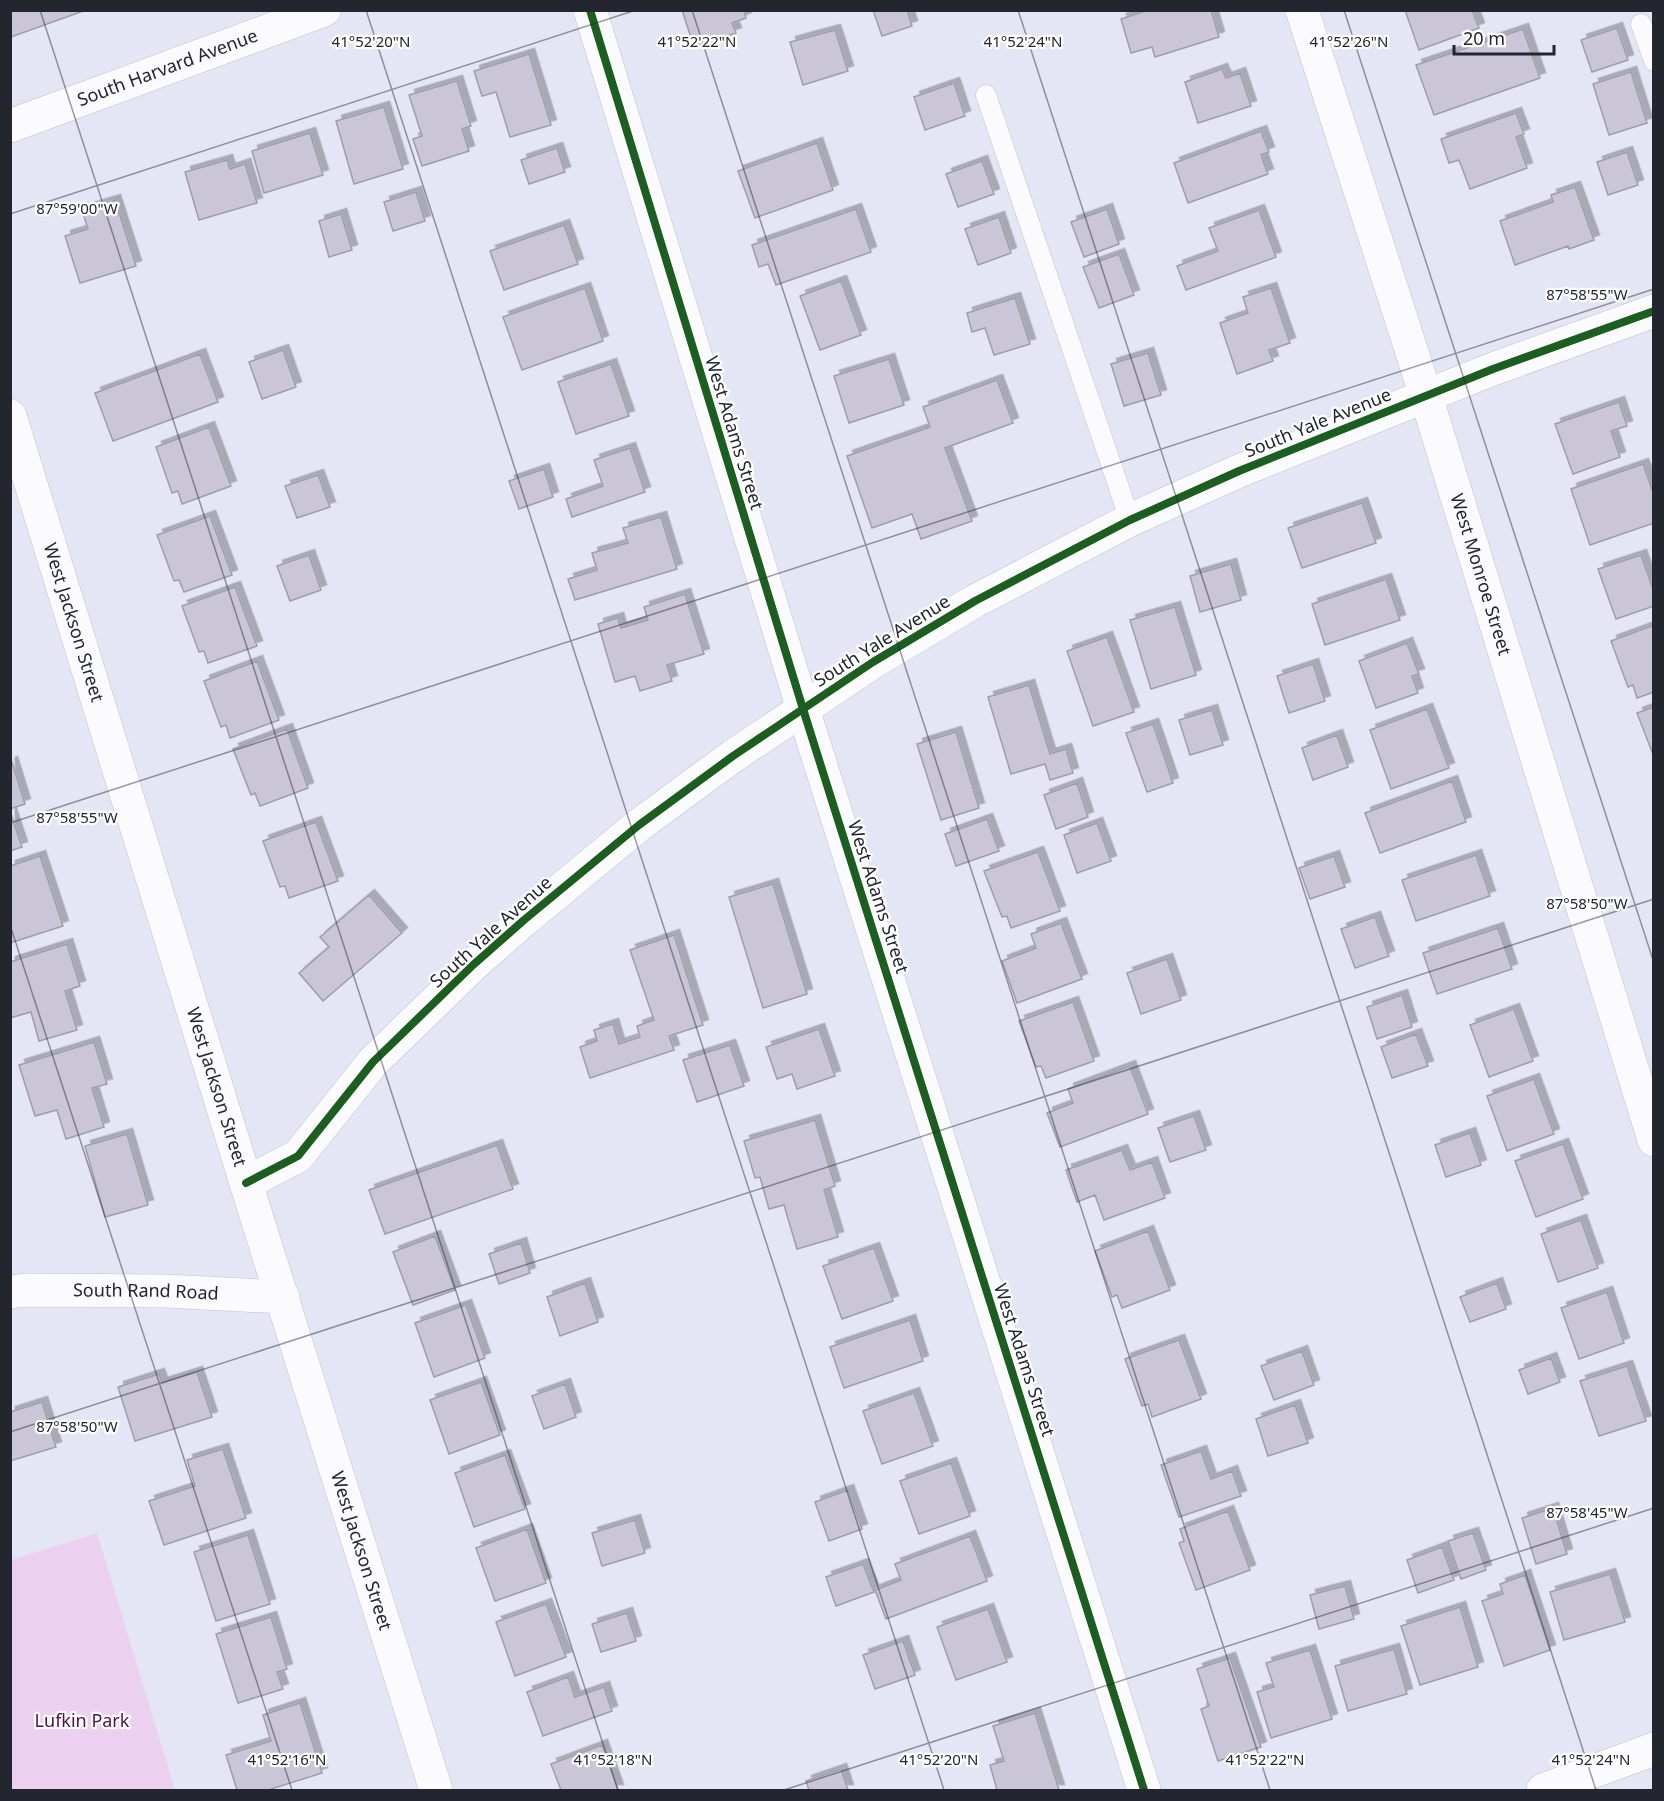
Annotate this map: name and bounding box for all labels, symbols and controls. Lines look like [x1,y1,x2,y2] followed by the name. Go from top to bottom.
[1454,18,1554,56] scale bar
[74,23,261,111] street label: South Harvard Avenue
[1463,26,1505,50] text: 20 m
[332,31,410,51] text: 41°52'20"N
[658,31,736,51] text: 41°52'22"N
[984,31,1062,51] text: 41°52'24"N
[1310,31,1388,51] text: 41°52'26"N
[36,198,118,218] text: 87°59'00"W
[1546,284,1628,304] text: 87°58'55"W
[700,353,770,513] street label: West Adams Street
[1241,382,1395,462] street label: South Yale Avenue
[1446,490,1518,658] street label: West Monroe Street
[39,540,110,705] street label: West Jackson Street
[809,589,954,692] street label: South Yale Avenue
[36,807,118,827] text: 87°58'55"W
[843,817,915,977] street label: West Adams Street
[424,870,556,992] street label: South Yale Avenue
[1546,893,1628,913] text: 87°58'50"W
[182,1004,253,1170] street label: West Jackson Street
[73,1277,219,1305] street label: South Rand Road
[989,1280,1061,1440] street label: West Adams Street
[36,1416,118,1436] text: 87°58'50"W
[326,1468,398,1634] street label: West Jackson Street
[1546,1502,1628,1522] text: 87°58'45"W
[35,1708,130,1732] park label: Lufkin Park
[248,1749,326,1769] text: 41°52'16"N
[574,1749,652,1769] text: 41°52'18"N
[900,1749,978,1769] text: 41°52'20"N
[1226,1749,1304,1769] text: 41°52'22"N
[1552,1749,1630,1769] text: 41°52'24"N

